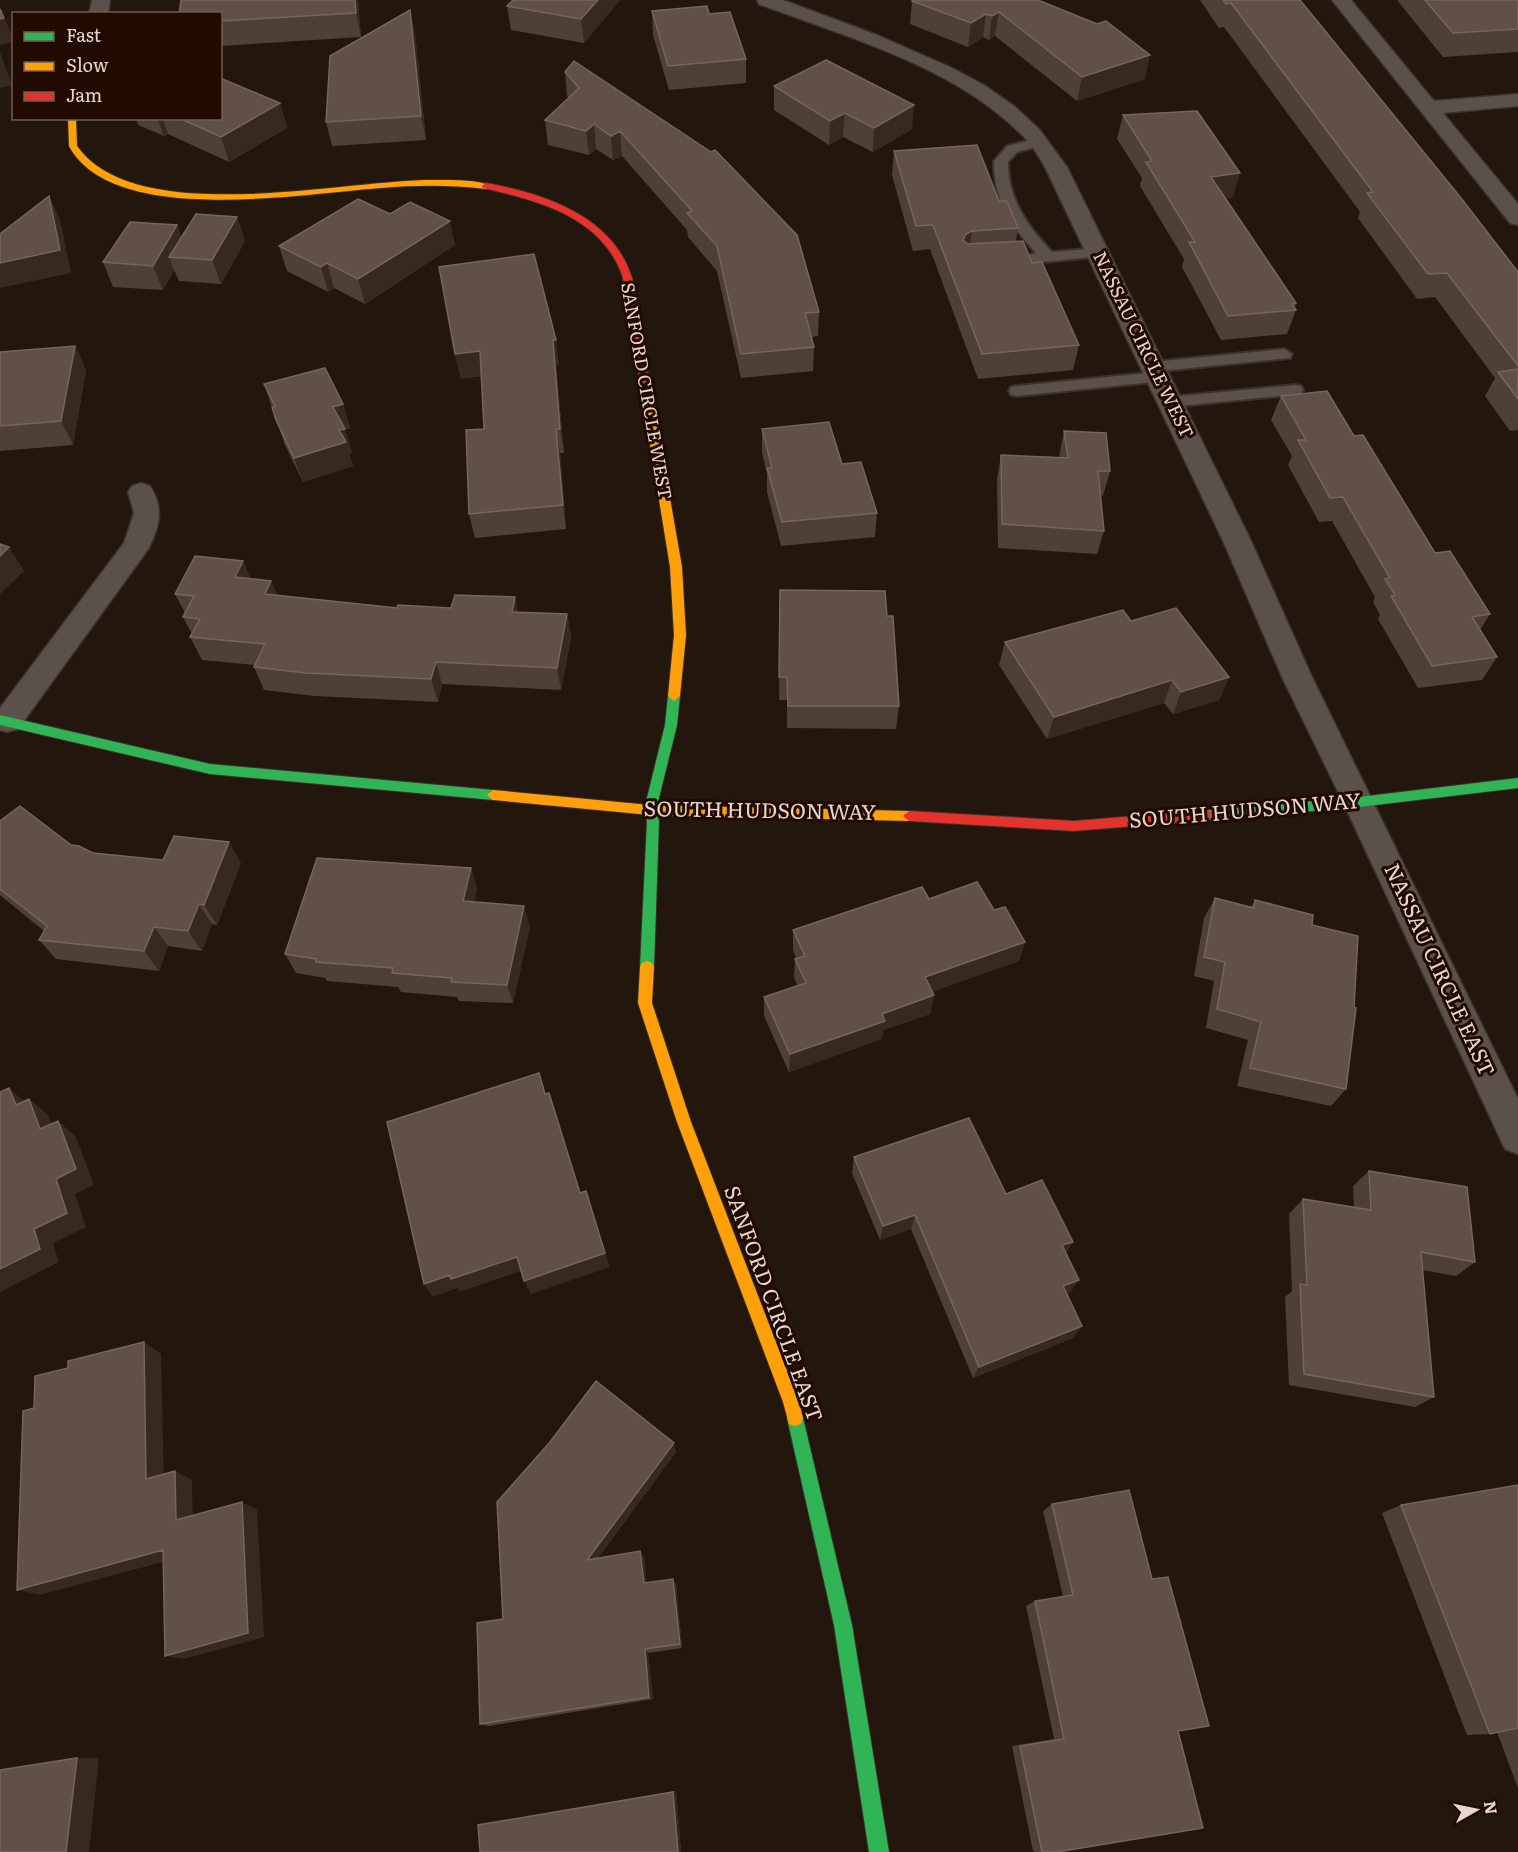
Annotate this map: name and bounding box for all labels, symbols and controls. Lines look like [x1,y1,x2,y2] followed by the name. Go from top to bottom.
[12,12,222,120] legend
[66,21,102,48] text: Fast
[66,51,109,78] text: Slow
[66,81,102,108] text: Jam
[1087,246,1201,442] street label: NASSAU CIRCLE WEST
[615,280,680,501] street label: SANFORD CIRCLE WEST
[1128,783,1362,834] street label: SOUTH HUDSON WAY
[644,791,877,826] street label: SOUTH HUDSON WAY
[1378,857,1504,1081] street label: NASSAU CIRCLE EAST
[718,1181,833,1425] street label: SANFORD CIRCLE EAST
[1446,1780,1506,1840] north arrow
[1479,1799,1505,1816] text: N

